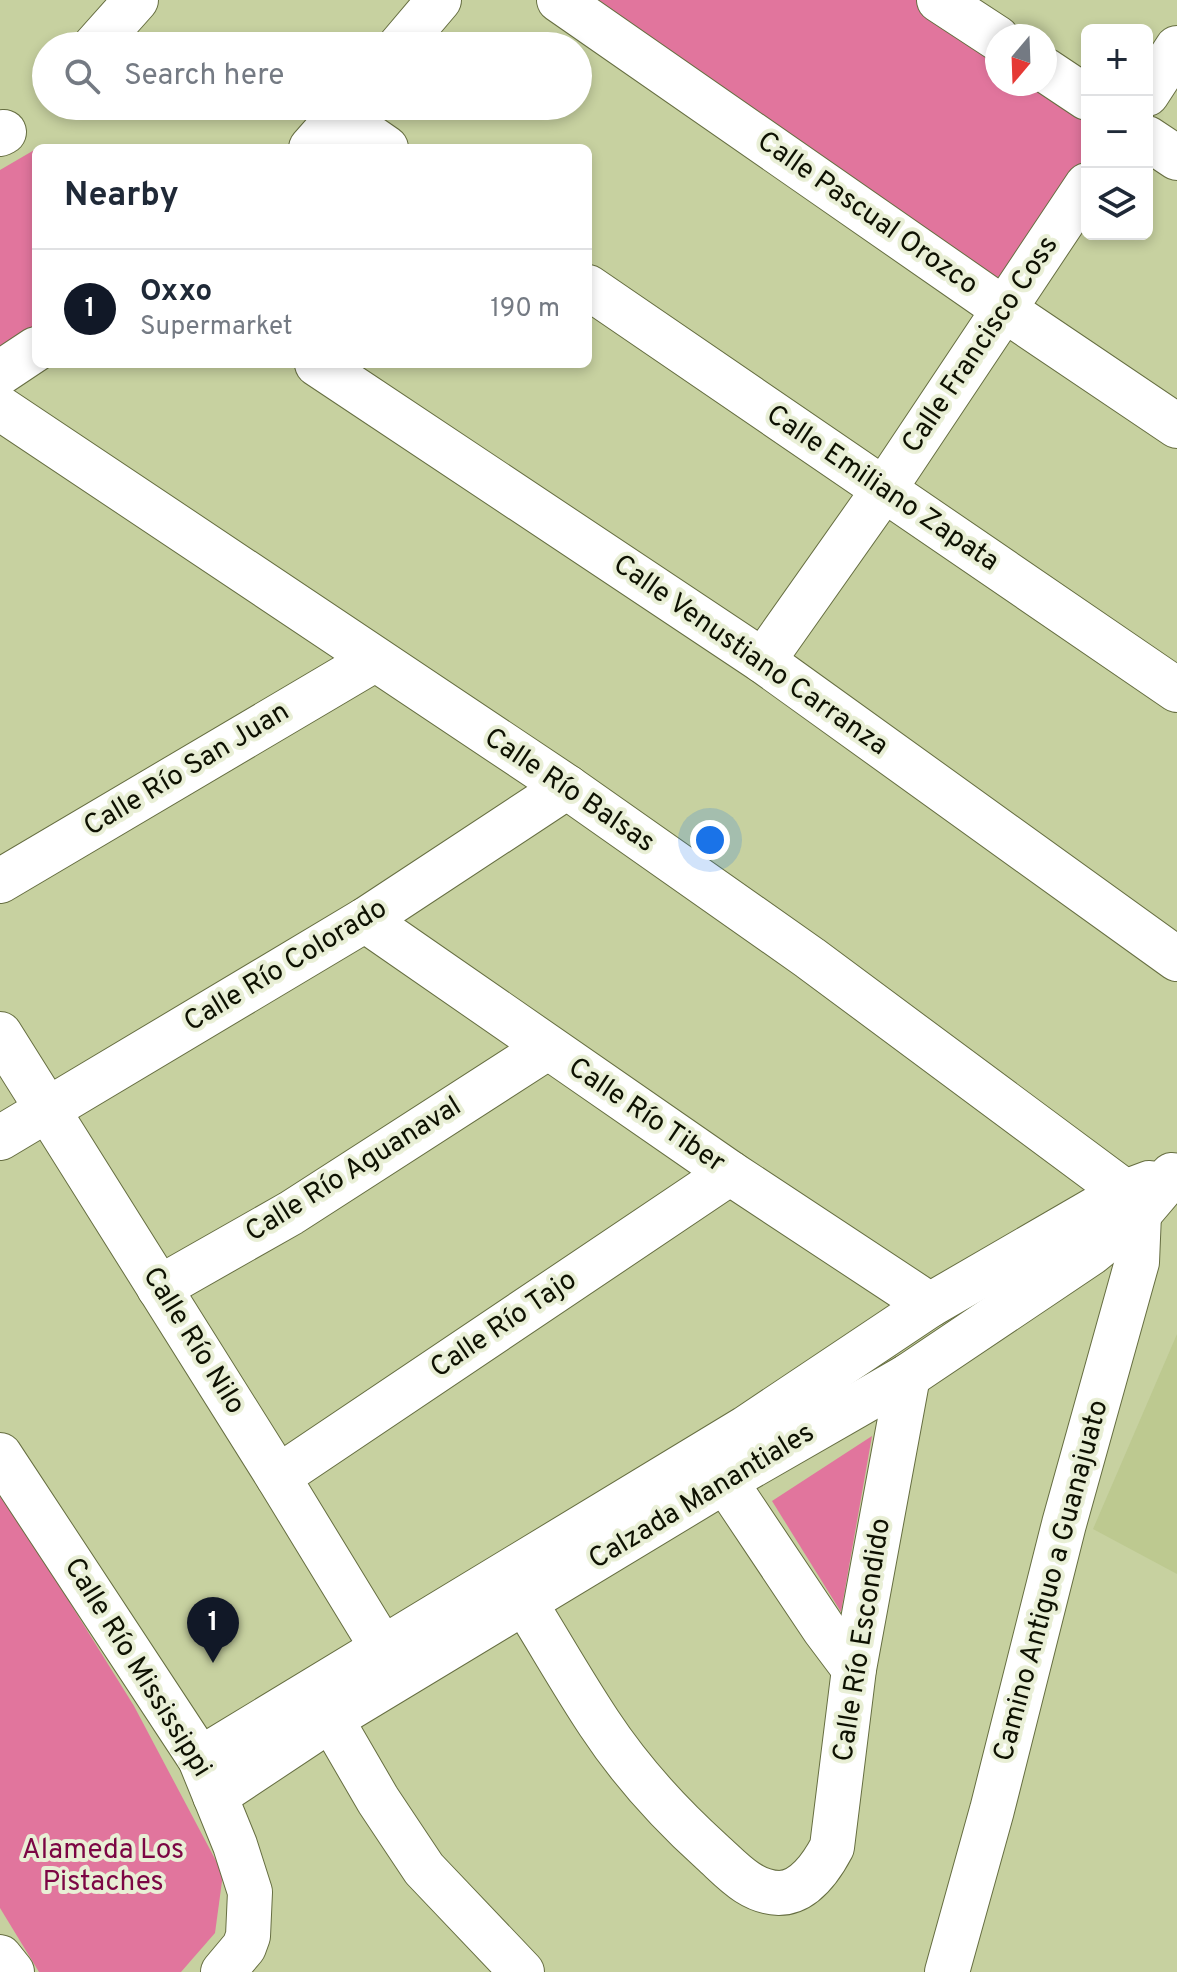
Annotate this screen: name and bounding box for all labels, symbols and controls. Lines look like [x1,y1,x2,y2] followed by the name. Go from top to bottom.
[985,24,1057,96] north arrow
[1081,24,1153,240] map controls
[1081,24,1153,96] button: +
[32,32,592,120] search box
[60,54,104,98] icon: search
[124,58,284,95] text: Search here
[1081,96,1153,168] button: −
[749,124,985,304] street label: Calle Pascual Orozco
[1081,168,1153,240] button: layers
[64,175,179,218] text: Nearby
[895,229,1067,461] street label: Calle Francisco Coss
[140,274,212,311] text: Oxxo
[85,293,95,326] text: 1
[490,293,560,326] text: 190 m
[140,311,292,344] text: Supermarket
[759,398,1005,580] street label: Calle Emiliano Zapata
[605,547,895,765] street label: Calle Venustiano Carranza
[78,694,296,846] street label: Calle Río San Juan
[477,721,661,861] street label: Calle Río Balsas
[690,820,730,860] your location
[178,891,394,1041] street label: Calle Río Colorado
[561,1050,732,1182] street label: Calle Río Tiber
[239,1089,469,1251] street label: Calle Río Aguanaval
[133,1261,253,1421] street label: Calle Río Nilo
[424,1263,584,1387] street label: Calle Río Tajo
[986,1396,1118,1766] street label: Camino Antiguo a Guanajuato
[583,1415,821,1579] street label: Calzada Manantiales
[826,1516,900,1764] street label: Calle Río Escondido
[55,1552,219,1784] street label: Calle Río Mississippi
[187,1597,239,1663] pin: 1
[22,1833,184,1901] park label: Alameda Los Pistaches

